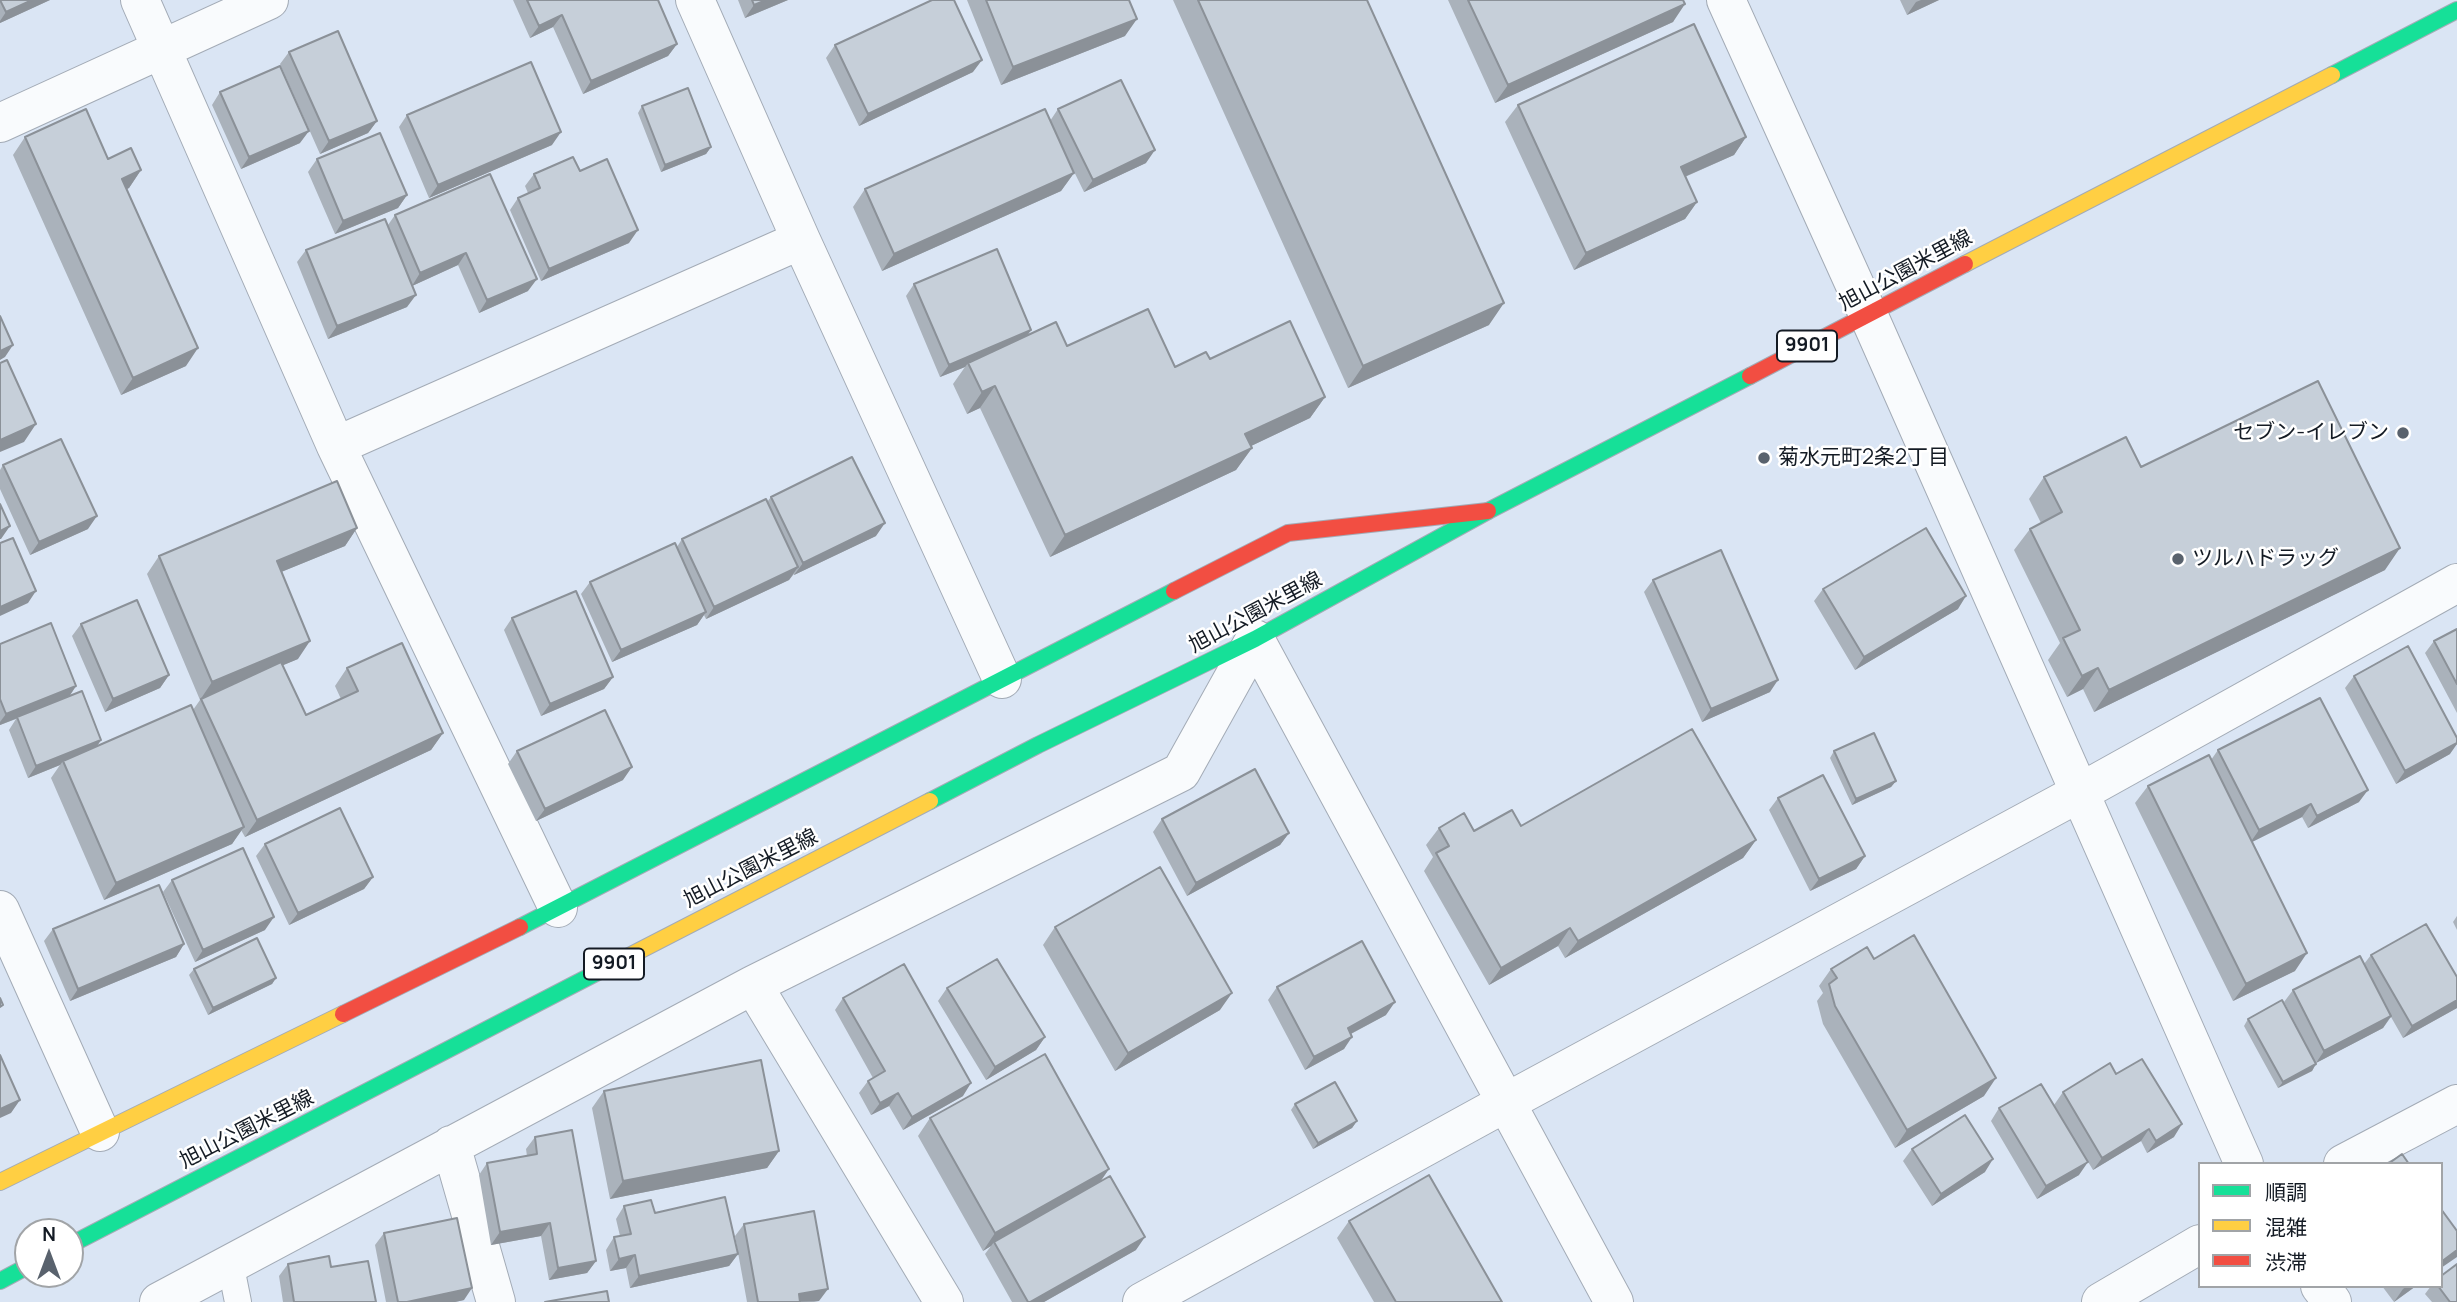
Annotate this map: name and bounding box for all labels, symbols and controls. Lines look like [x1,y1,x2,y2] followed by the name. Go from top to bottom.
[1835,225,1977,317] street label: 旭山公園米里線
[1777,330,1837,362] road number: 9901
[2233,420,2389,446] place label: セブン-イレブン
[2395,425,2411,441] marker: セブン-イレブン
[1778,445,1949,471] place label: 菊水元町2条2丁目
[1756,450,1772,466] marker: 菊水元町2条2丁目
[2192,546,2339,572] place label: ツルハドラッグ
[2170,551,2186,567] marker: ツルハドラッグ
[1185,567,1327,659] street label: 旭山公園米里線
[680,824,822,914] street label: 旭山公園米里線
[584,948,644,980] road number: 9901
[176,1085,318,1175] street label: 旭山公園米里線
[2198,1162,2443,1288] legend
[2265,1178,2307,1206] text: 順調
[2265,1213,2307,1241] text: 混雑
[14,1218,84,1288] north arrow
[42,1221,56,1247] text: N
[2265,1248,2307,1276] text: 渋滞

